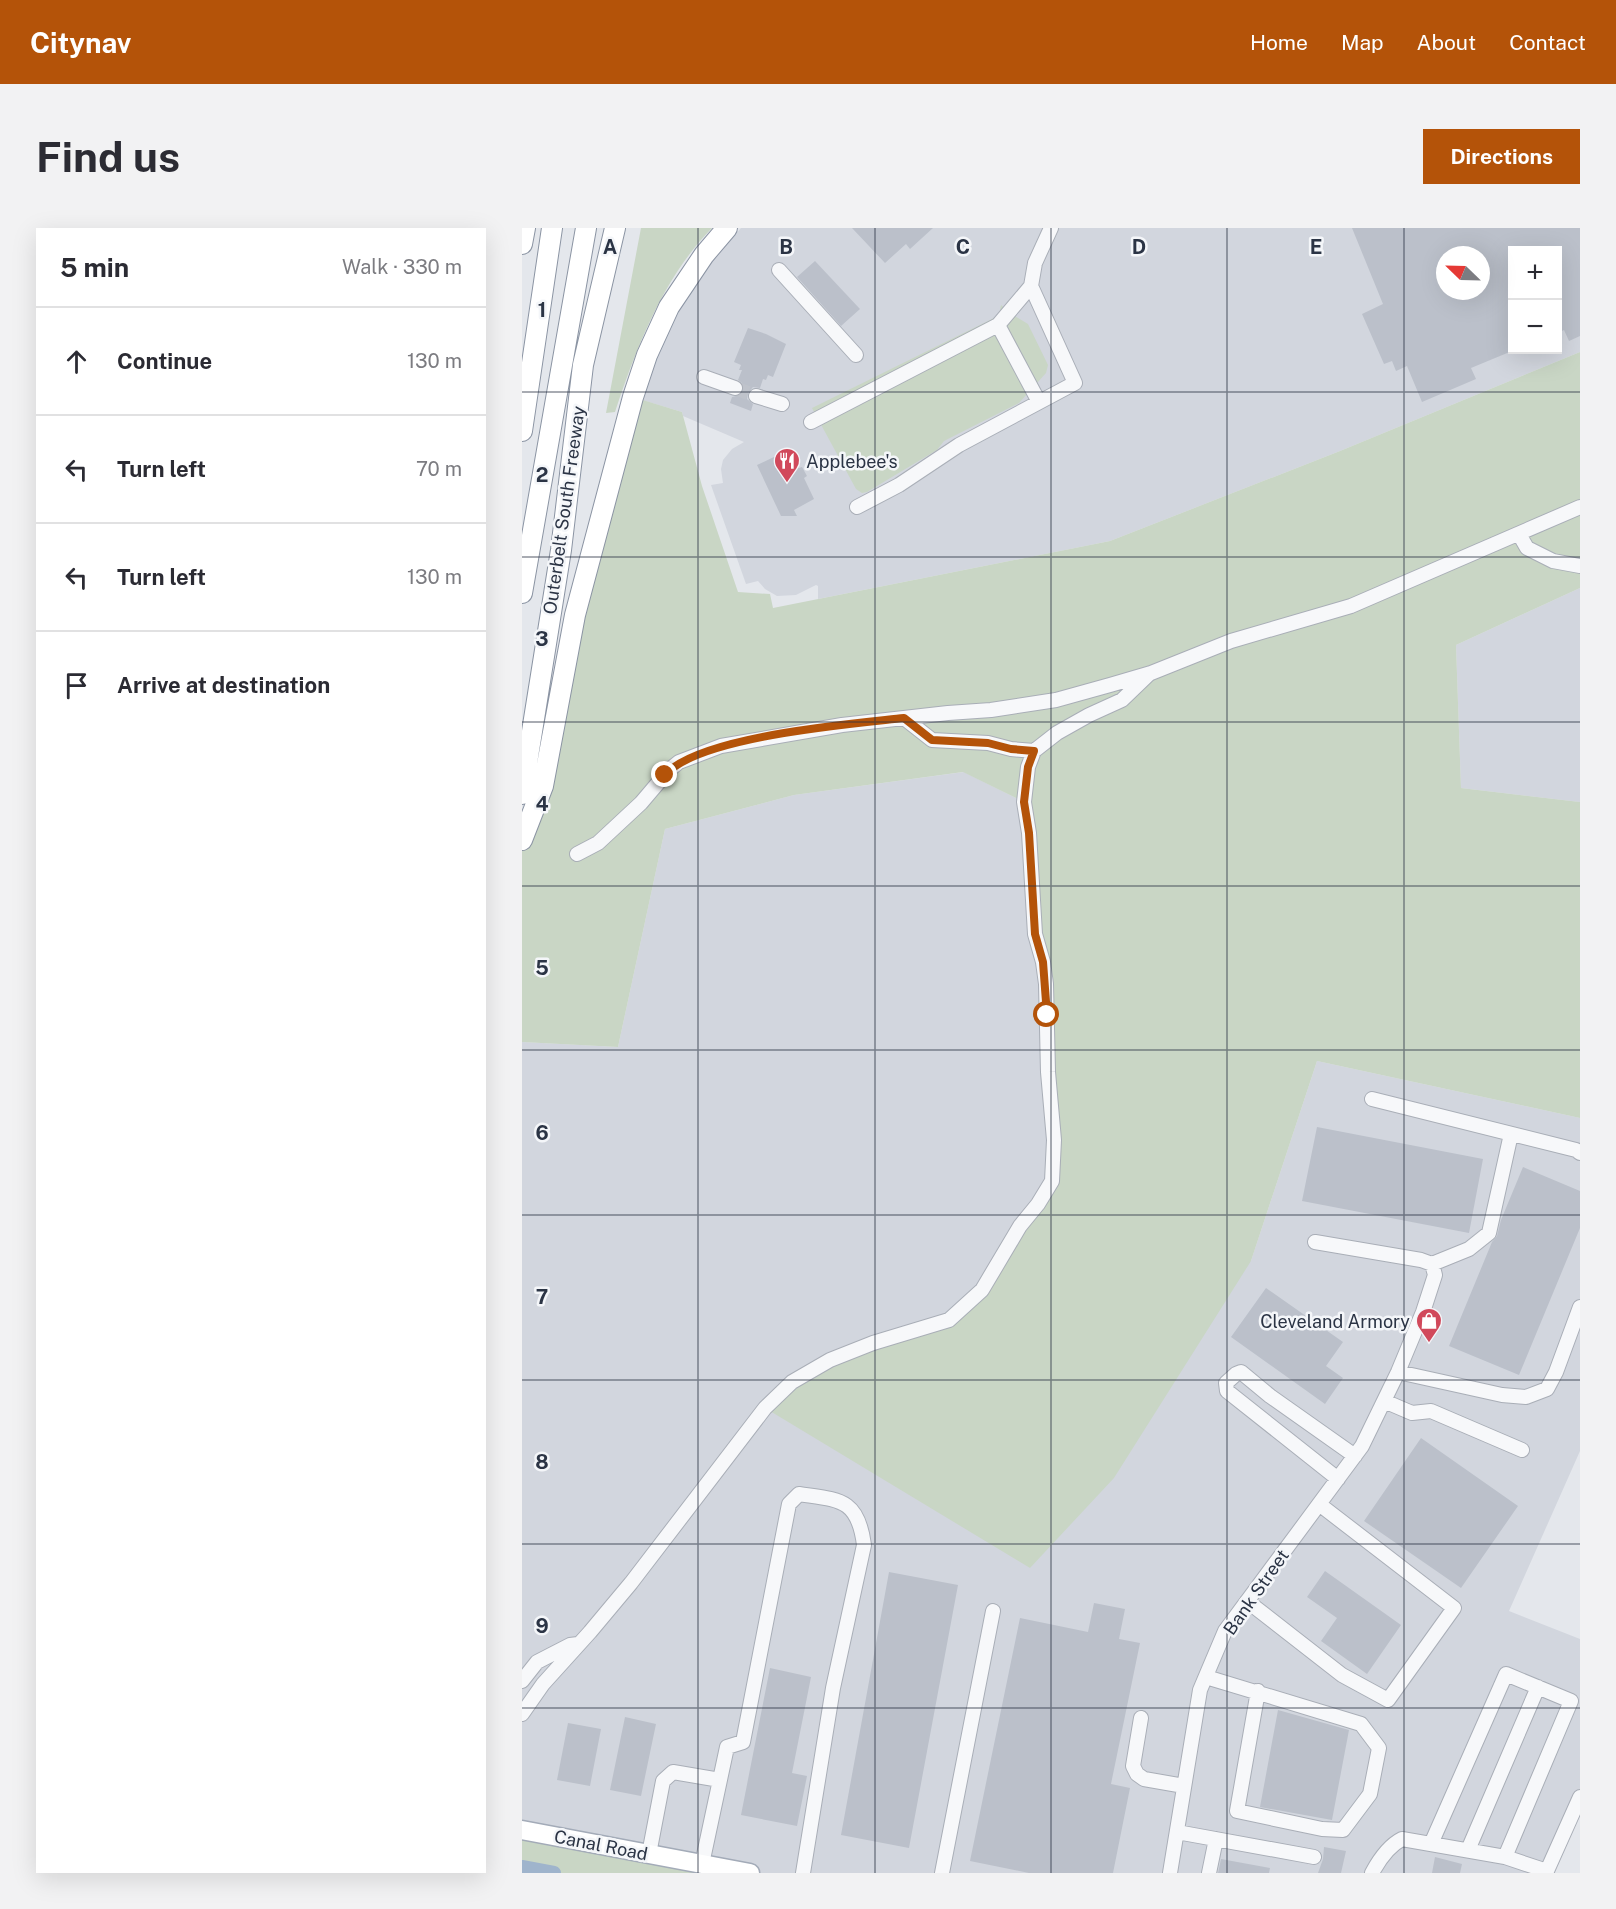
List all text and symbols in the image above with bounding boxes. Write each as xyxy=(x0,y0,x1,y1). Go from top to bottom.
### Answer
text: Citynav xyxy=(30,26,131,59)
text: Home xyxy=(1250,30,1308,55)
text: Map xyxy=(1341,30,1384,55)
text: About xyxy=(1417,30,1476,55)
text: Contact xyxy=(1509,30,1586,55)
button: Directions xyxy=(1423,129,1580,184)
text: Find us xyxy=(36,132,180,181)
text: A xyxy=(603,235,617,259)
text: B xyxy=(779,235,793,259)
text: C xyxy=(956,235,970,259)
text: D xyxy=(1132,235,1146,259)
text: E xyxy=(1310,235,1322,259)
north arrow xyxy=(1436,246,1490,300)
map controls xyxy=(1508,246,1562,354)
button: + xyxy=(1508,246,1562,300)
text: 5 min xyxy=(60,252,129,283)
text: Walk · 330 m xyxy=(342,255,462,279)
text: 1 xyxy=(538,298,546,322)
button: − xyxy=(1508,300,1562,354)
icon: ahead xyxy=(60,345,93,378)
text: Continue xyxy=(117,348,212,374)
text: 130 m xyxy=(407,349,462,373)
street label: Outerbelt South Freeway xyxy=(539,404,589,615)
restaurant icon: Applebee's xyxy=(772,446,802,484)
place label: Applebee's xyxy=(806,451,898,472)
icon: left xyxy=(60,453,93,486)
text: Turn left xyxy=(117,456,206,482)
text: 70 m xyxy=(416,457,462,481)
text: 2 xyxy=(536,463,548,487)
icon: left xyxy=(60,561,93,594)
text: Turn left xyxy=(117,564,206,590)
text: 130 m xyxy=(407,565,462,589)
text: 3 xyxy=(535,627,549,651)
icon: arrive xyxy=(60,669,93,702)
text: Arrive at destination xyxy=(117,672,330,698)
route end xyxy=(651,761,677,787)
text: 4 xyxy=(535,792,549,816)
text: 5 xyxy=(535,956,549,980)
route start xyxy=(1033,1001,1059,1027)
text: 6 xyxy=(535,1121,549,1145)
text: 7 xyxy=(536,1285,548,1309)
shop icon: Cleveland Armory xyxy=(1414,1306,1444,1344)
place label: Cleveland Armory xyxy=(1260,1311,1410,1332)
text: 8 xyxy=(535,1450,549,1474)
street label: Bank Street xyxy=(1219,1545,1293,1639)
text: 9 xyxy=(535,1614,549,1638)
street label: Canal Road xyxy=(552,1826,650,1864)

